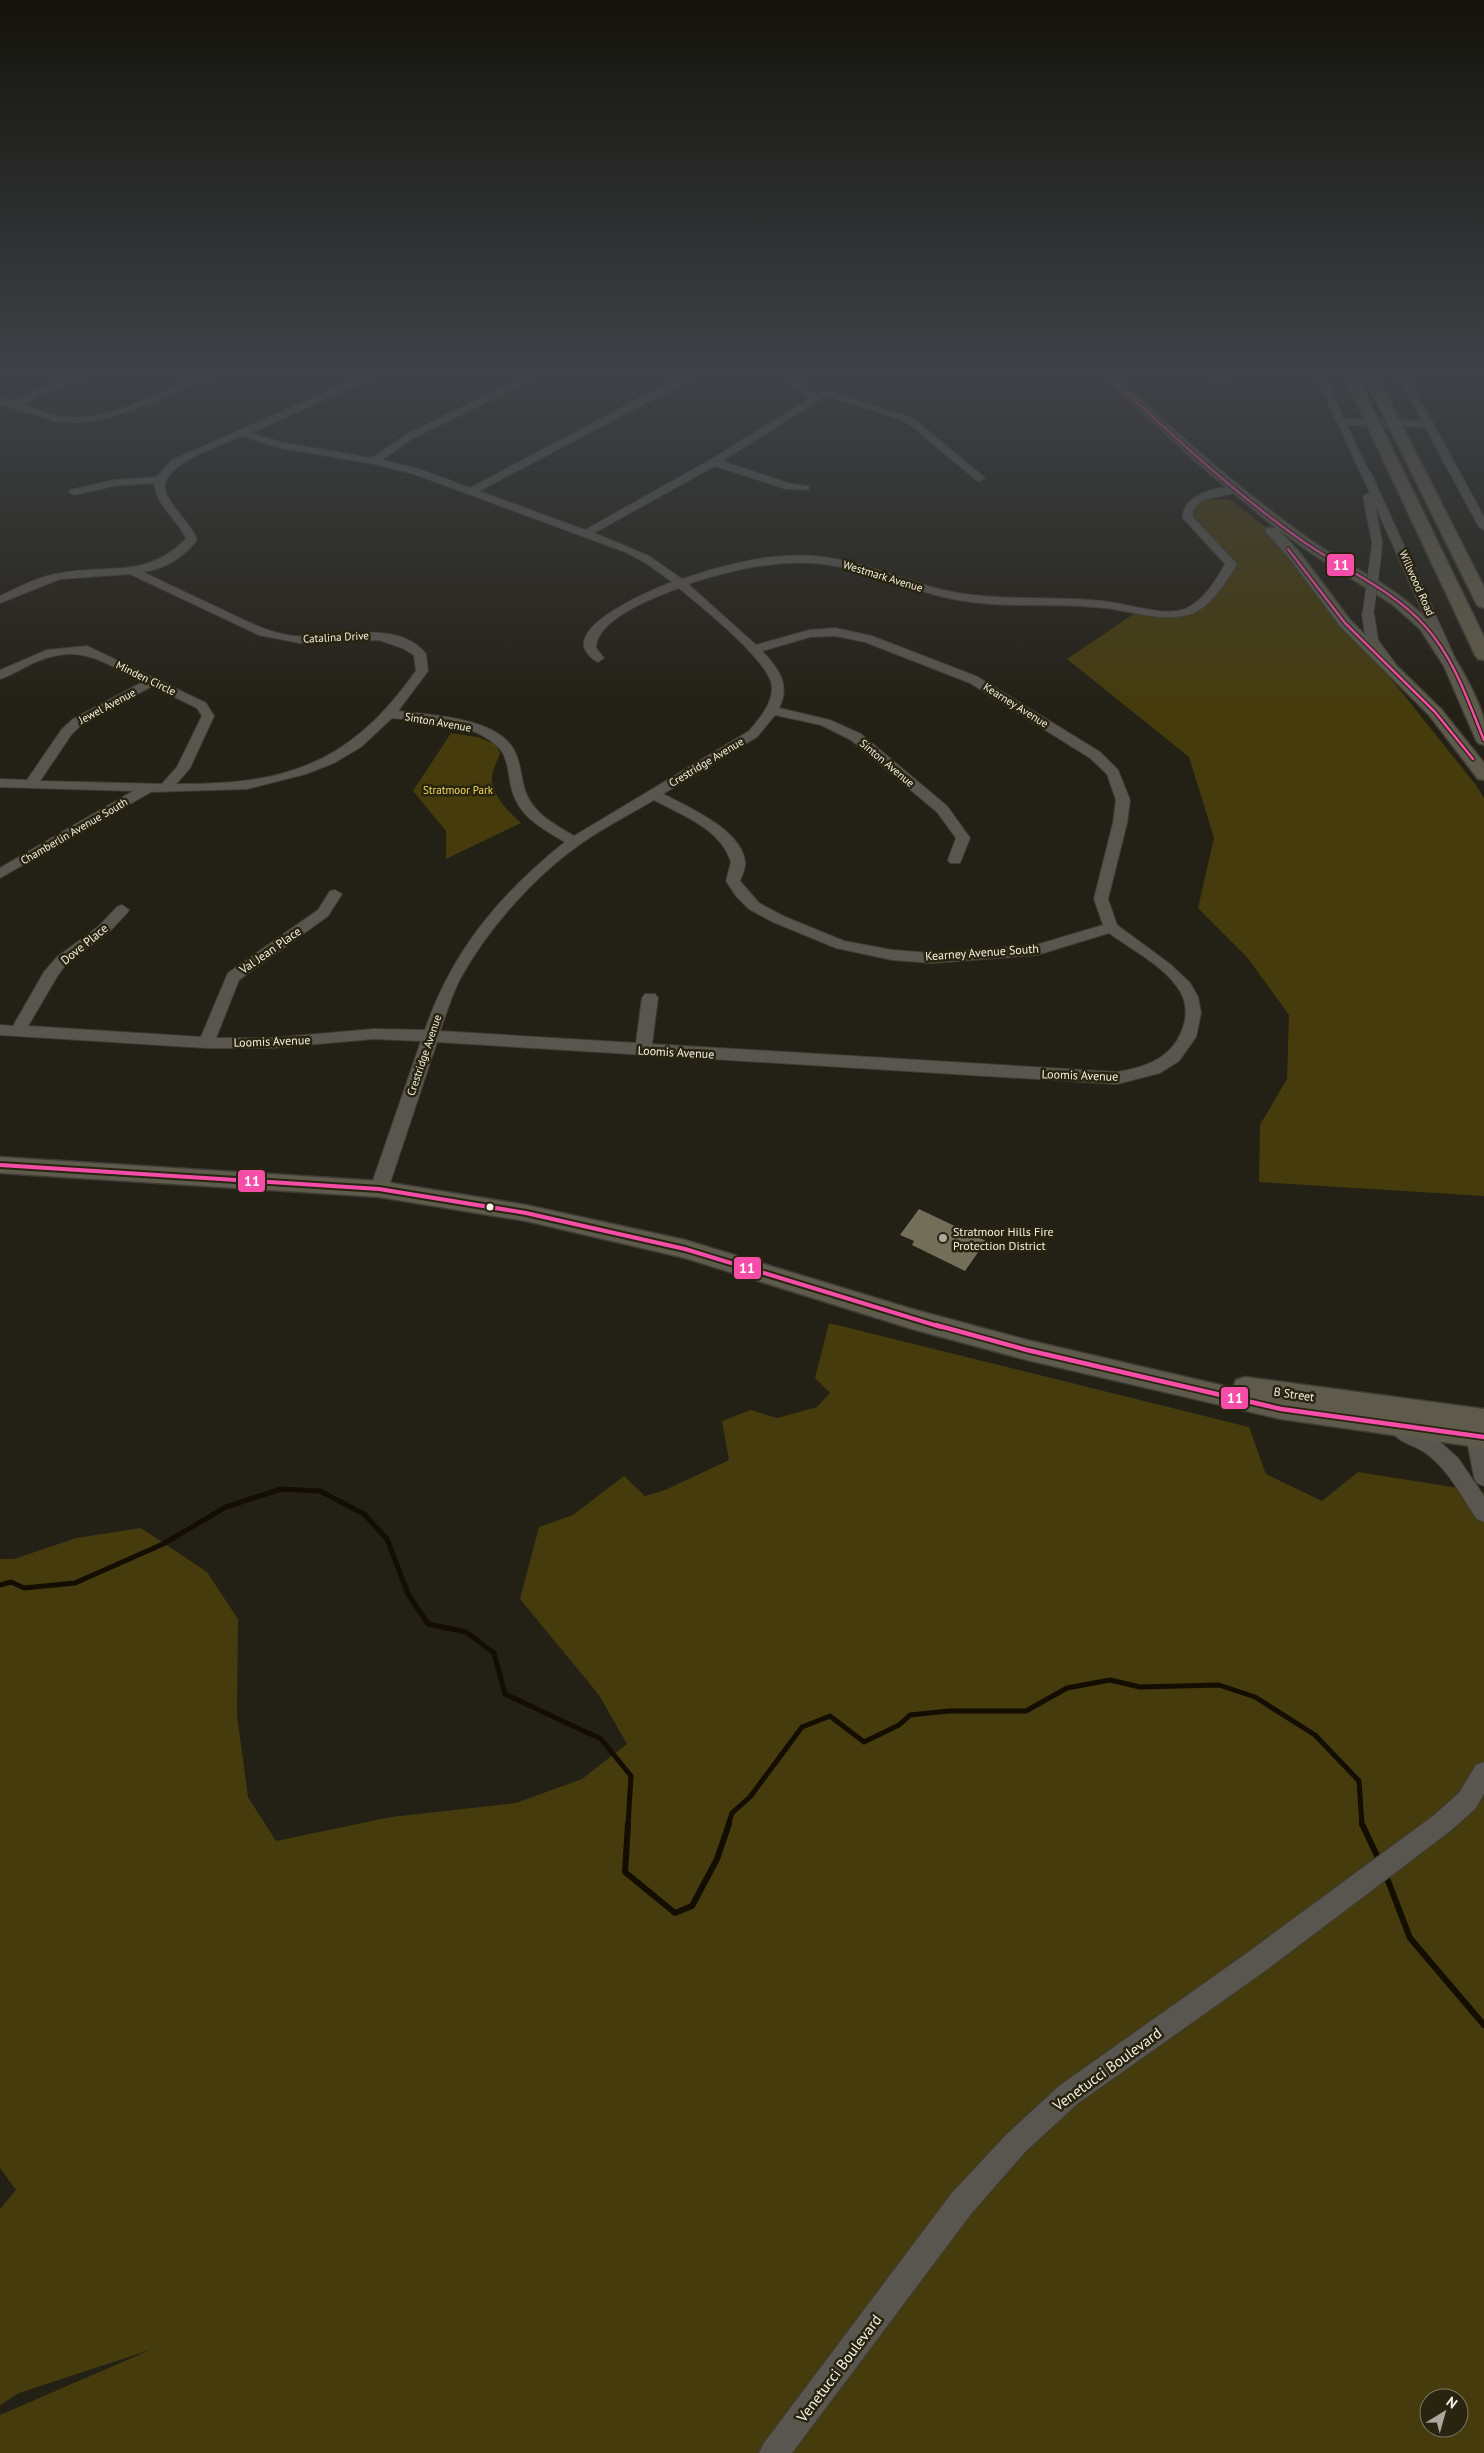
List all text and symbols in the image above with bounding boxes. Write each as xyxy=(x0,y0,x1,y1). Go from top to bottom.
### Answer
street label: Willwood Road xyxy=(1396,548,1438,618)
line badge: 11 xyxy=(1326,553,1355,577)
text: 11 xyxy=(1333,556,1349,574)
street label: Westmark Avenue xyxy=(841,557,925,595)
street label: Catalina Drive xyxy=(303,628,370,646)
street label: Minden Circle xyxy=(114,657,179,699)
street label: Kearney Avenue xyxy=(981,679,1051,731)
street label: Jewel Avenue xyxy=(75,685,138,727)
street label: Sinton Avenue xyxy=(404,709,473,735)
street label: Crestridge Avenue xyxy=(666,734,746,790)
street label: Sinton Avenue xyxy=(857,736,918,790)
park label: Stratmoor Park xyxy=(423,783,494,797)
street label: Chamberlin Avenue South xyxy=(18,795,130,867)
street label: Dove Place xyxy=(57,920,111,968)
street label: Val Jean Place xyxy=(236,923,304,977)
street label: Kearney Avenue South xyxy=(925,941,1039,963)
street label: Crestridge Avenue xyxy=(404,1012,445,1097)
street label: Loomis Avenue xyxy=(233,1032,311,1050)
street label: Loomis Avenue xyxy=(637,1043,715,1061)
street label: Loomis Avenue xyxy=(1041,1066,1119,1084)
line badge: 11 xyxy=(237,1169,266,1193)
text: 11 xyxy=(244,1172,260,1190)
unlabelled marker xyxy=(485,1202,495,1212)
place label: Stratmoor Hills Fire Protection District xyxy=(953,1224,1054,1253)
marker: Stratmoor Hills Fire Protection District xyxy=(937,1232,949,1244)
line badge: 11 xyxy=(733,1256,762,1280)
text: 11 xyxy=(739,1259,755,1277)
street label: B Street xyxy=(1273,1384,1315,1404)
line badge: 11 xyxy=(1220,1386,1249,1410)
text: 11 xyxy=(1227,1389,1243,1407)
street label: Venetucci Boulevard xyxy=(1048,2023,1165,2115)
street label: Venetucci Boulevard xyxy=(792,2310,886,2426)
north arrow xyxy=(1419,2388,1469,2438)
text: N xyxy=(1443,2393,1461,2413)

